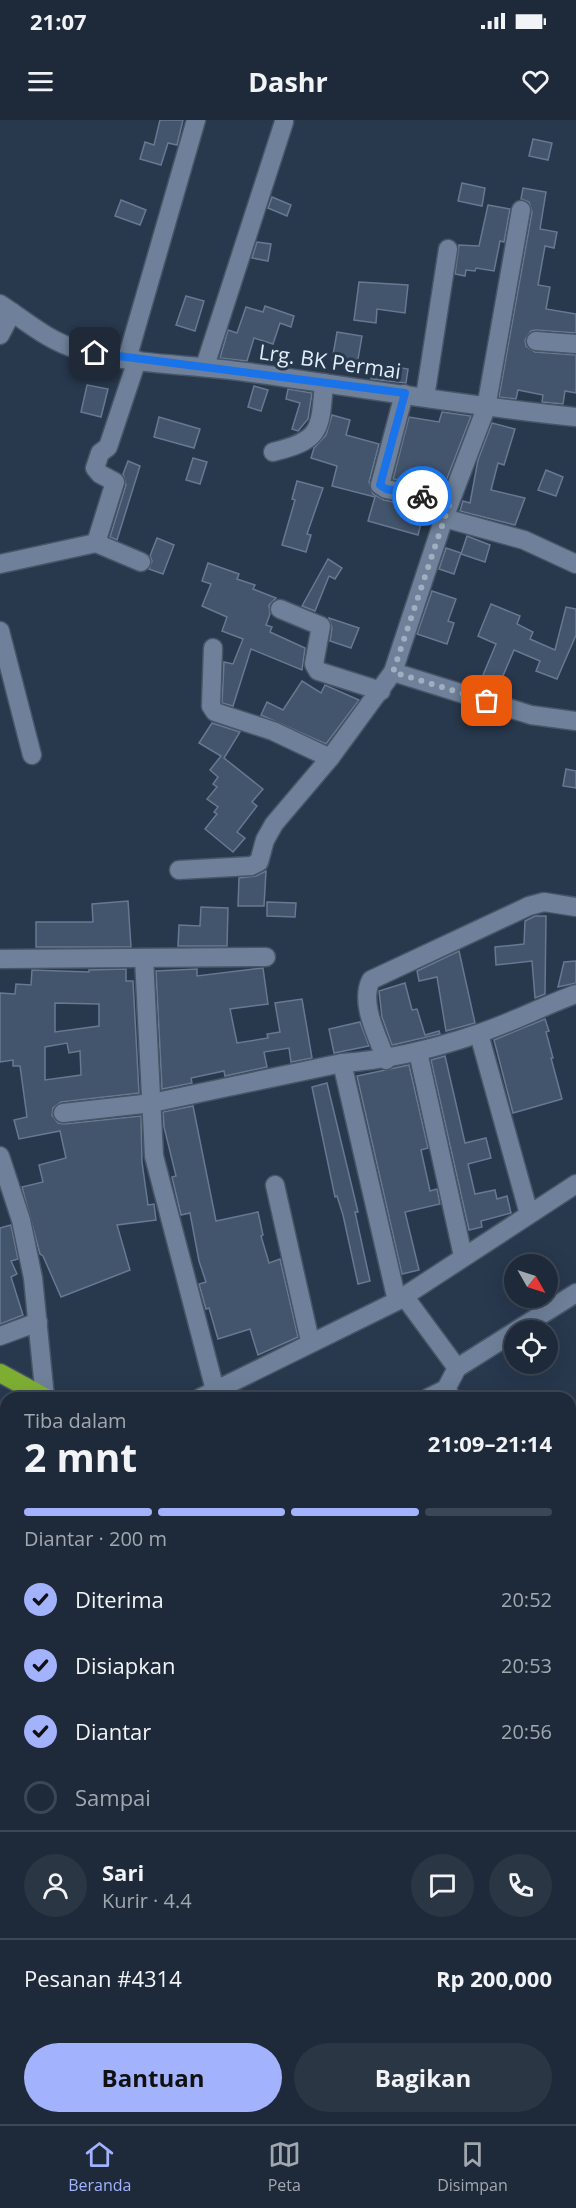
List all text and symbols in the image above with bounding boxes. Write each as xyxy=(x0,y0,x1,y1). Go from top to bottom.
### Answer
text: 21:07 xyxy=(30,6,87,36)
text: Dashr xyxy=(248,63,328,100)
icon: menu xyxy=(24,65,57,98)
icon: heart xyxy=(519,65,552,98)
pin xyxy=(69,327,120,378)
icon: home xyxy=(78,336,111,369)
street label: Lrg. BK Permai xyxy=(257,337,403,385)
courier xyxy=(392,466,452,526)
icon: bike xyxy=(406,480,439,513)
pin xyxy=(461,675,512,726)
icon: bag xyxy=(470,684,503,717)
north arrow xyxy=(504,1254,558,1308)
map controls xyxy=(504,1254,558,1374)
button: locate xyxy=(504,1320,558,1374)
text: Tiba dalam xyxy=(24,1407,127,1434)
text: 21:09–21:14 xyxy=(428,1428,552,1458)
text: 2 mnt xyxy=(24,1430,137,1483)
text: Diantar · 200 m xyxy=(24,1525,167,1552)
icon: check xyxy=(24,1583,57,1616)
text: Diterima xyxy=(75,1584,164,1614)
text: 20:52 xyxy=(501,1586,552,1613)
icon: check xyxy=(24,1649,57,1682)
text: Disiapkan xyxy=(75,1650,176,1680)
text: 20:53 xyxy=(501,1652,552,1679)
icon: check xyxy=(24,1715,57,1748)
text: Diantar xyxy=(75,1716,151,1746)
text: 20:56 xyxy=(501,1718,552,1745)
text: Sampai xyxy=(75,1782,151,1812)
button: person xyxy=(24,1854,87,1917)
button: chat xyxy=(411,1854,474,1917)
button: phone xyxy=(489,1854,552,1917)
text: Sari xyxy=(102,1857,144,1887)
text: Kurir · 4.4 xyxy=(102,1887,192,1914)
text: Pesanan #4314 xyxy=(24,1963,182,1993)
text: Rp 200,000 xyxy=(436,1963,552,1993)
button: Bantuan xyxy=(24,2043,282,2112)
button: Bagikan xyxy=(294,2043,552,2112)
tab: Beranda xyxy=(68,2138,131,2196)
tab: Peta xyxy=(268,2138,301,2196)
tab: Disimpan xyxy=(437,2138,508,2196)

